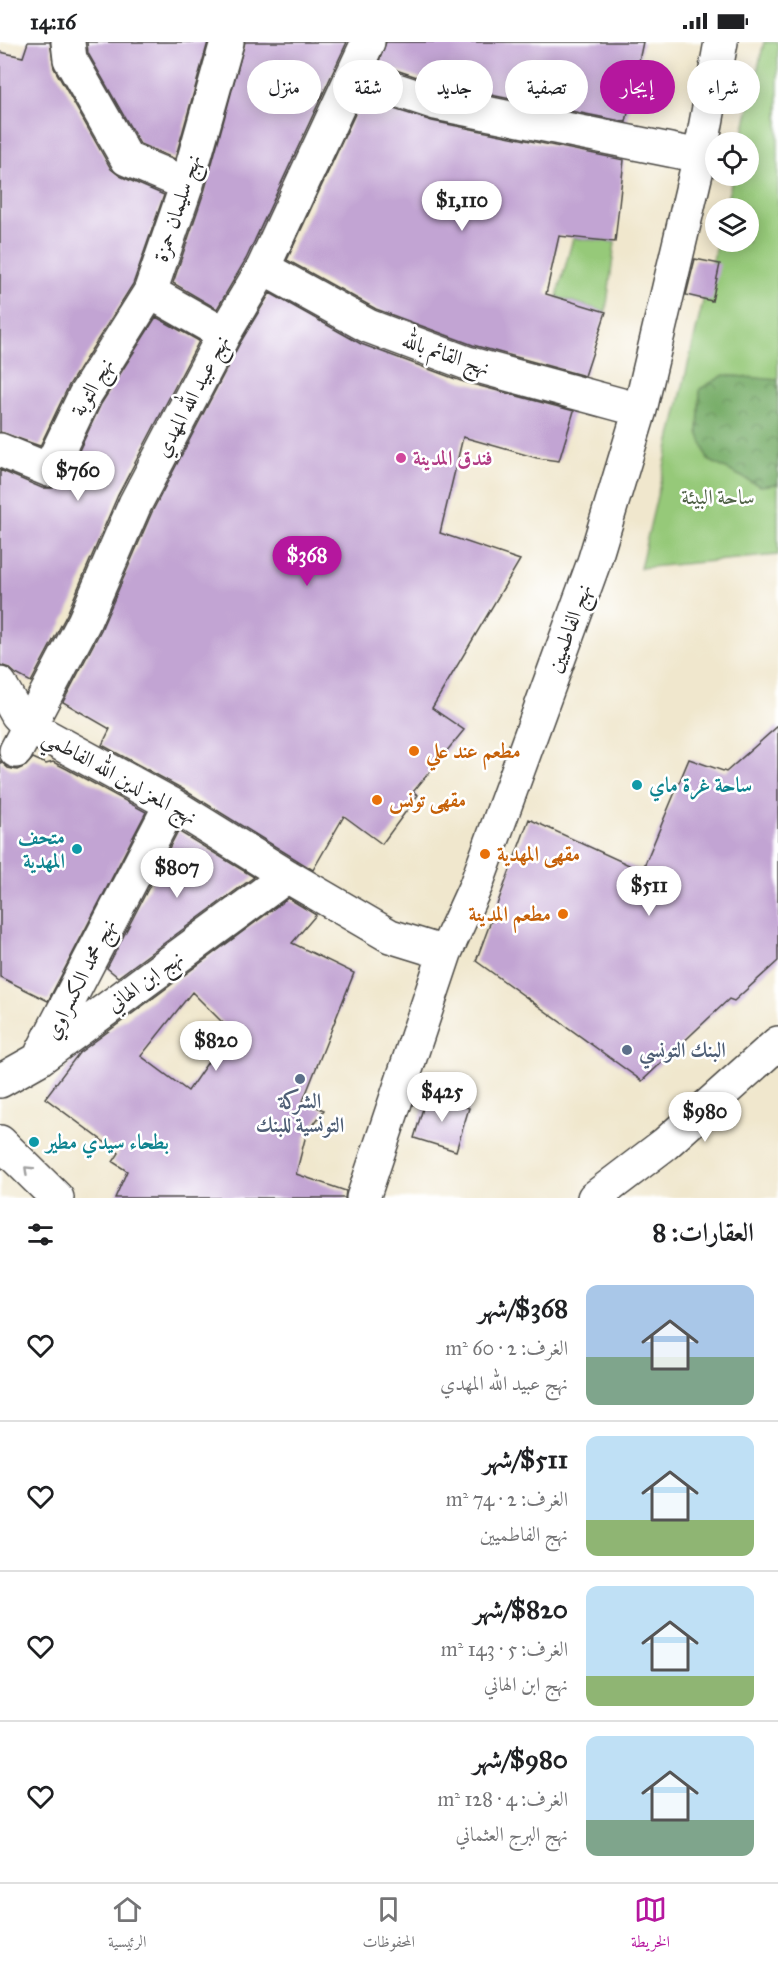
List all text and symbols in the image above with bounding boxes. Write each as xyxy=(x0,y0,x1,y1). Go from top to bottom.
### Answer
text: 14:16 xyxy=(30,8,76,35)
chip: منزل xyxy=(247,60,321,114)
chip: شقة xyxy=(333,60,403,114)
chip: جديد xyxy=(415,60,493,114)
chip: تصفية xyxy=(505,60,588,114)
chip: إيجار xyxy=(600,60,675,114)
chip: شراء xyxy=(687,60,760,114)
map controls xyxy=(705,132,759,252)
button: locate xyxy=(705,132,759,186)
street label: نهج سليمان حمزة xyxy=(147,151,212,267)
pin: $1,110 xyxy=(413,181,511,232)
text: $1,110 xyxy=(436,188,488,212)
button: layers xyxy=(705,198,759,252)
street label: نهج القائم بالله xyxy=(397,323,495,387)
street label: نهج عبيد الله المهدي xyxy=(145,329,240,464)
street label: نهج التوبة xyxy=(65,353,124,424)
place label: فندق المدينة xyxy=(413,445,493,471)
pin: $760 xyxy=(42,451,114,502)
marker: فندق المدينة xyxy=(394,451,408,465)
text: $760 xyxy=(56,458,100,482)
park label: ساحة البيئة xyxy=(681,484,755,510)
pin: $368 xyxy=(271,536,343,587)
text: $368 xyxy=(287,543,327,567)
street label: نهج الفاطميين xyxy=(541,580,603,678)
street label: نهج المعز لدين الله الفاطمي xyxy=(35,720,204,836)
place label: مطعم عند علي xyxy=(425,738,521,771)
marker: مطعم عند علي xyxy=(407,744,421,758)
place label: ساحة غرة ماي xyxy=(649,772,752,802)
marker: ساحة غرة ماي xyxy=(630,778,644,792)
place label: مقهى تونس xyxy=(389,787,466,814)
marker: مقهى تونس xyxy=(370,793,384,807)
place label: متحف المهدية xyxy=(18,824,65,874)
place label: مقهى المهدية xyxy=(497,841,580,868)
marker: متحف المهدية xyxy=(70,842,84,856)
marker: مقهى المهدية xyxy=(478,847,492,861)
pin: $807 xyxy=(141,848,213,899)
text: $807 xyxy=(155,855,199,879)
pin: $511 xyxy=(613,866,685,917)
text: $511 xyxy=(630,873,668,897)
place label: مطعم المدينة xyxy=(469,901,551,933)
marker: مطعم المدينة xyxy=(556,907,570,921)
street label: نهج محمد الكسراوي xyxy=(38,914,127,1046)
street label: نهج ابن الهاني xyxy=(102,945,192,1022)
pin: $820 xyxy=(180,1021,252,1072)
text: $820 xyxy=(194,1028,238,1052)
place label: البنك التونسي xyxy=(639,1037,726,1070)
marker: البنك التونسي xyxy=(620,1043,634,1057)
marker: الشركة التونسية للبنك xyxy=(293,1072,307,1086)
pin: $425 xyxy=(406,1072,478,1123)
text: $425 xyxy=(421,1079,463,1103)
place label: الشركة التونسية للبنك xyxy=(256,1088,344,1138)
pin: $980 xyxy=(669,1092,741,1143)
text: $980 xyxy=(682,1099,728,1123)
place label: بطحاء سيدي مطير xyxy=(44,1129,169,1159)
marker: بطحاء سيدي مطير xyxy=(27,1135,41,1149)
one-way arrow xyxy=(24,1167,35,1178)
text: العقارات: 8 xyxy=(652,1216,754,1248)
icon: filters xyxy=(24,1218,57,1251)
text: $368/شهر xyxy=(478,1292,568,1324)
icon: home xyxy=(634,1309,706,1381)
icon: heart xyxy=(24,1329,57,1362)
text: الغرف: 2 · 60 m² xyxy=(445,1336,568,1360)
text: نهج عبيد الله المهدي xyxy=(440,1371,568,1395)
text: $511/شهر xyxy=(483,1443,568,1475)
icon: home xyxy=(634,1460,706,1532)
icon: heart xyxy=(24,1480,57,1513)
text: الغرف: 2 · 74 m² xyxy=(446,1487,568,1511)
text: نهج الفاطميين xyxy=(480,1522,568,1546)
text: $820/شهر xyxy=(474,1593,568,1625)
icon: home xyxy=(634,1610,706,1682)
icon: heart xyxy=(24,1630,57,1663)
text: الغرف: 5 · 143 m² xyxy=(441,1637,568,1661)
text: نهج ابن الهاني xyxy=(484,1672,568,1696)
text: $980/شهر xyxy=(473,1743,568,1775)
icon: home xyxy=(634,1760,706,1832)
icon: heart xyxy=(24,1780,57,1813)
text: الغرف: 4 · 128 m² xyxy=(437,1787,568,1811)
text: نهج البرج العثماني xyxy=(455,1822,568,1846)
tab: الرئيسية xyxy=(108,1893,146,1957)
tab: المحفوظات xyxy=(362,1893,415,1957)
tab: الخريطة xyxy=(631,1893,670,1957)

